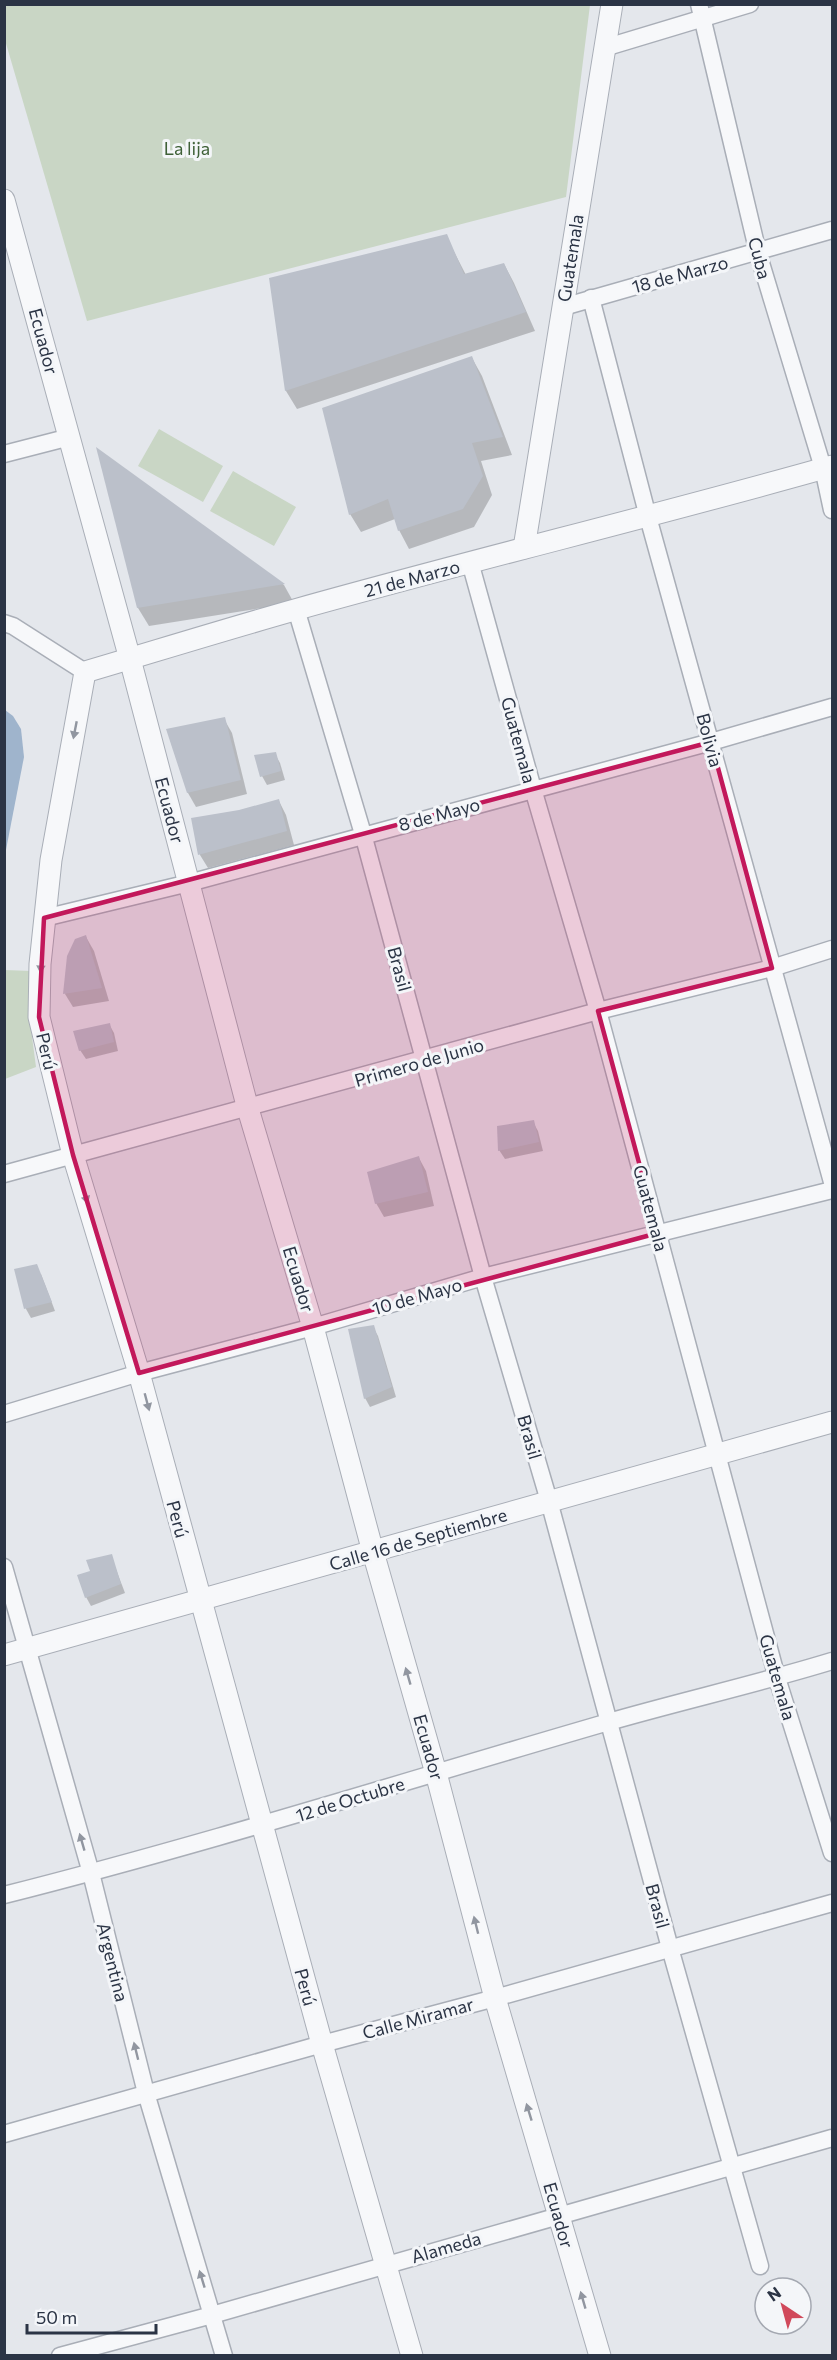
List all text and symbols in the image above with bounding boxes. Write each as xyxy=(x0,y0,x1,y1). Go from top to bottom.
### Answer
park label: La lija xyxy=(164,137,210,159)
street label: Guatemala xyxy=(552,213,588,303)
street label: Cuba xyxy=(744,235,776,281)
street label: 18 de Marzo xyxy=(629,251,731,297)
street label: Ecuador xyxy=(25,306,63,376)
street label: 21 de Marzo xyxy=(362,555,462,601)
street label: Guatemala xyxy=(497,694,541,786)
street label: Bolivia xyxy=(692,711,728,769)
one-way arrow xyxy=(70,721,79,740)
street label: Ecuador xyxy=(151,775,189,845)
street label: 8 de Mayo xyxy=(396,793,482,835)
street label: Brasil xyxy=(383,944,417,994)
one-way arrow xyxy=(36,955,45,974)
street label: Perú xyxy=(32,1030,62,1072)
street label: Primero de Junio xyxy=(352,1033,486,1091)
street label: Guatemala xyxy=(629,1162,673,1254)
one-way arrow xyxy=(81,1186,90,1204)
street label: Ecuador xyxy=(279,1244,319,1314)
street label: 10 de Mayo xyxy=(370,1273,464,1319)
one-way arrow xyxy=(142,1393,152,1411)
street label: Brasil xyxy=(513,1412,547,1462)
street label: Perú xyxy=(162,1498,194,1540)
street label: Calle 16 de Septiembre xyxy=(327,1503,509,1575)
street label: Guatemala xyxy=(755,1631,801,1723)
one-way arrow xyxy=(403,1667,413,1685)
street label: Ecuador xyxy=(409,1712,449,1782)
street label: 12 de Octubre xyxy=(293,1772,407,1826)
one-way arrow xyxy=(77,1833,86,1851)
street label: Brasil xyxy=(641,1881,675,1931)
one-way arrow xyxy=(470,1916,480,1934)
street label: Argentina xyxy=(93,1920,133,2004)
street label: Perú xyxy=(290,1966,322,2008)
street label: Calle Miramar xyxy=(360,1993,476,2043)
one-way arrow xyxy=(131,2042,140,2060)
one-way arrow xyxy=(524,2103,533,2121)
street label: Ecuador xyxy=(539,2180,579,2250)
street label: Alameda xyxy=(409,2227,483,2267)
one-way arrow xyxy=(197,2270,206,2288)
north arrow xyxy=(753,2276,813,2336)
text: N xyxy=(763,2282,784,2305)
one-way arrow xyxy=(578,2290,588,2309)
scale bar xyxy=(27,2297,156,2335)
text: 50 m xyxy=(36,2306,77,2328)

